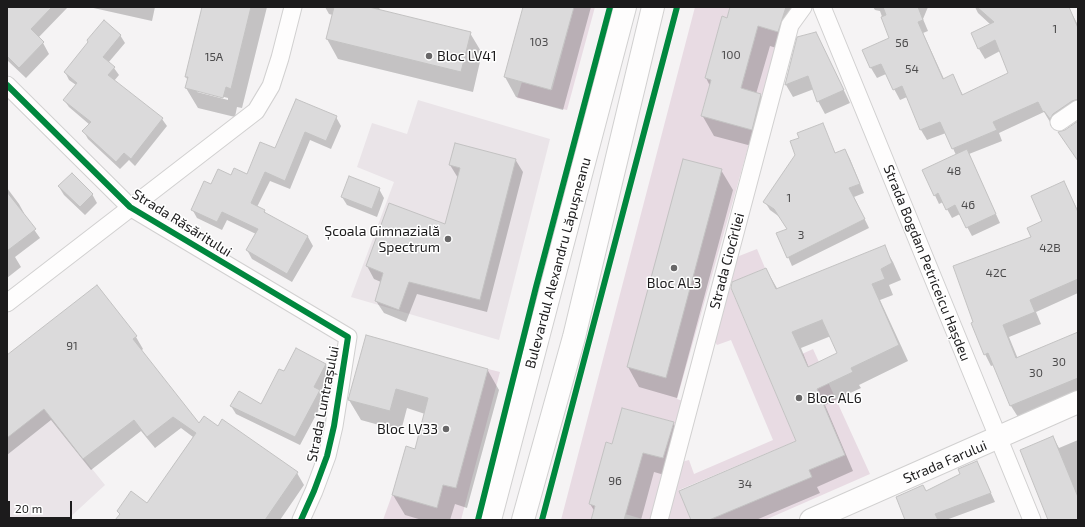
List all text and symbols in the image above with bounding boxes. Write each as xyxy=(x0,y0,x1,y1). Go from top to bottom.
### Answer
house number: 1 xyxy=(1053,22,1057,36)
house number: 103 xyxy=(530,35,548,49)
house number: 56 xyxy=(895,36,909,50)
place label: Bloc LV41 xyxy=(437,48,497,64)
house number: 100 xyxy=(721,48,741,62)
house number: 15A xyxy=(205,50,223,64)
marker: Bloc LV41 xyxy=(424,51,434,61)
house number: 54 xyxy=(905,62,919,76)
street label: Bulevardul Alexandru Lăpușneanu xyxy=(522,156,594,370)
street label: Strada Bogdan Petriceicu Hașdeu xyxy=(880,162,974,364)
house number: 48 xyxy=(947,164,961,178)
street label: Strada Răsăritului xyxy=(129,186,235,260)
house number: 1 xyxy=(787,191,791,205)
house number: 46 xyxy=(961,198,975,212)
street label: Strada Ciocîrliei xyxy=(706,211,748,311)
place label: Școala Gimnazială Spectrum xyxy=(324,223,440,256)
house number: 3 xyxy=(798,228,804,242)
marker: Școala Gimnazială Spectrum xyxy=(443,234,453,244)
house number: 42B xyxy=(1039,241,1061,255)
marker: Bloc AL3 xyxy=(669,263,679,273)
house number: 42C xyxy=(986,266,1006,280)
place label: Bloc AL3 xyxy=(647,275,701,291)
house number: 91 xyxy=(66,339,78,353)
street label: Strada Luntrașului xyxy=(304,345,342,463)
house number: 30 xyxy=(1052,355,1066,369)
house number: 30 xyxy=(1029,366,1043,380)
place label: Bloc AL6 xyxy=(807,390,862,406)
marker: Bloc AL6 xyxy=(794,393,804,403)
place label: Bloc LV33 xyxy=(377,421,438,437)
marker: Bloc LV33 xyxy=(441,424,451,434)
street label: Strada Farului xyxy=(901,437,989,487)
house number: 96 xyxy=(608,474,622,488)
house number: 34 xyxy=(738,477,752,491)
scale bar xyxy=(10,493,74,519)
text: 20 m xyxy=(15,501,42,515)

